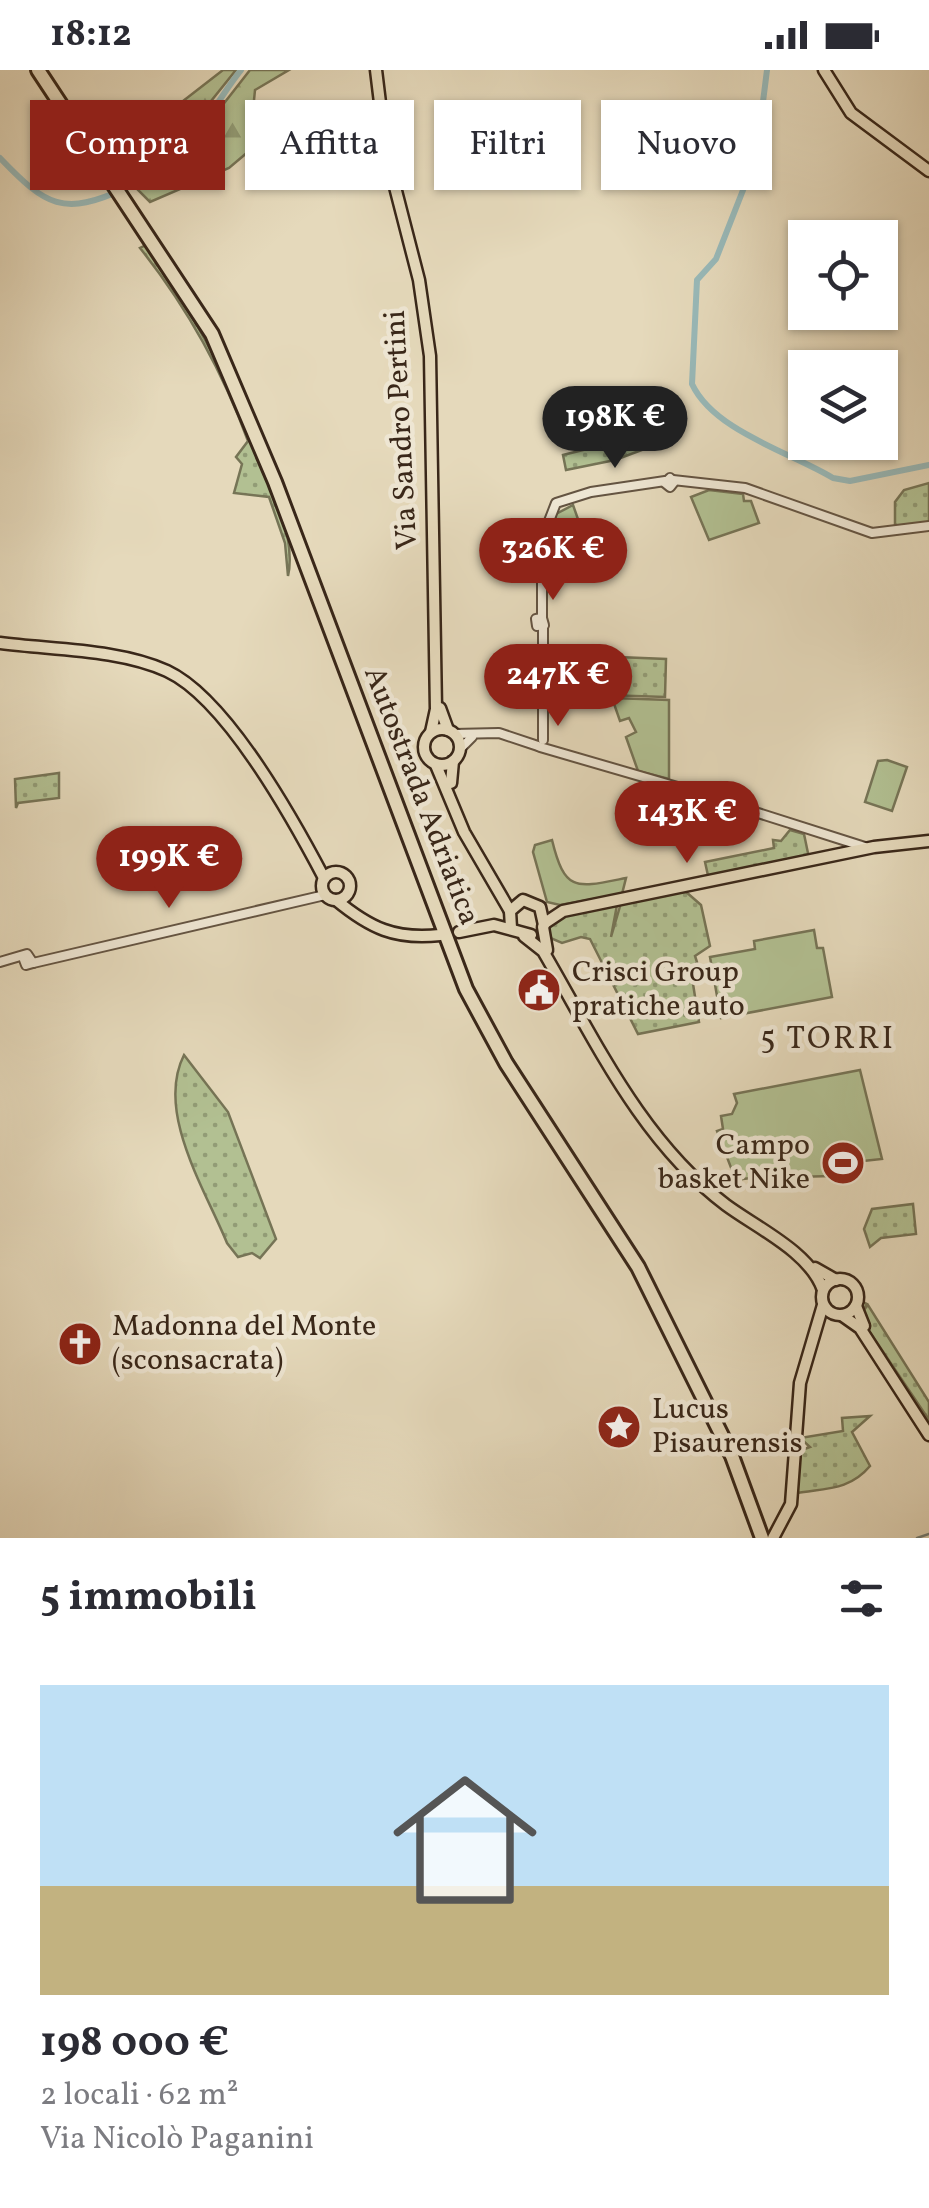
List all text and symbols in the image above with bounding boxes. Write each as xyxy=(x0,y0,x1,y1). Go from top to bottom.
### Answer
text: 18:12 xyxy=(50,9,132,62)
chip: Compra xyxy=(30,100,225,190)
chip: Affitta xyxy=(245,100,414,190)
chip: Filtri xyxy=(434,100,581,190)
chip: Nuovo xyxy=(601,100,772,190)
map controls xyxy=(788,220,898,460)
button: locate xyxy=(788,220,898,330)
street label: Via Sandro Pertini xyxy=(375,309,429,551)
button: layers xyxy=(788,350,898,460)
pin: 198K € xyxy=(534,386,696,471)
text: 198K € xyxy=(564,396,666,440)
pin: 326K € xyxy=(472,518,634,603)
text: 326K € xyxy=(501,528,605,572)
pin: 247K € xyxy=(477,644,639,729)
text: 247K € xyxy=(506,654,610,698)
street label: Autostrada Adriatica xyxy=(352,661,490,931)
pin: 143K € xyxy=(606,781,768,866)
text: 143K € xyxy=(637,791,737,835)
pin: 199K € xyxy=(88,826,250,911)
text: 199K € xyxy=(118,836,220,880)
place label: Crisci Group pratiche auto xyxy=(572,952,745,1028)
public building icon: Crisci Group pratiche auto xyxy=(516,967,562,1013)
district label: 5 TORRI xyxy=(760,1018,896,1062)
place label: Campo basket Nike xyxy=(658,1125,810,1201)
sports icon: Campo basket Nike xyxy=(820,1140,866,1186)
place label: Madonna del Monte (sconsacrata) xyxy=(112,1306,376,1382)
church icon: Madonna del Monte (sconsacrata) xyxy=(57,1321,103,1367)
place label: Lucus Pisaurensis xyxy=(652,1389,803,1465)
place icon: Lucus Pisaurensis xyxy=(596,1404,642,1450)
text: 5 immobili xyxy=(40,1569,257,1628)
icon: filters xyxy=(834,1571,889,1626)
icon: home xyxy=(375,1750,555,1930)
text: 198 000 € xyxy=(40,2015,229,2074)
text: 2 locali · 62 m² xyxy=(40,2074,239,2118)
text: Via Nicolò Paganini xyxy=(40,2118,314,2162)

